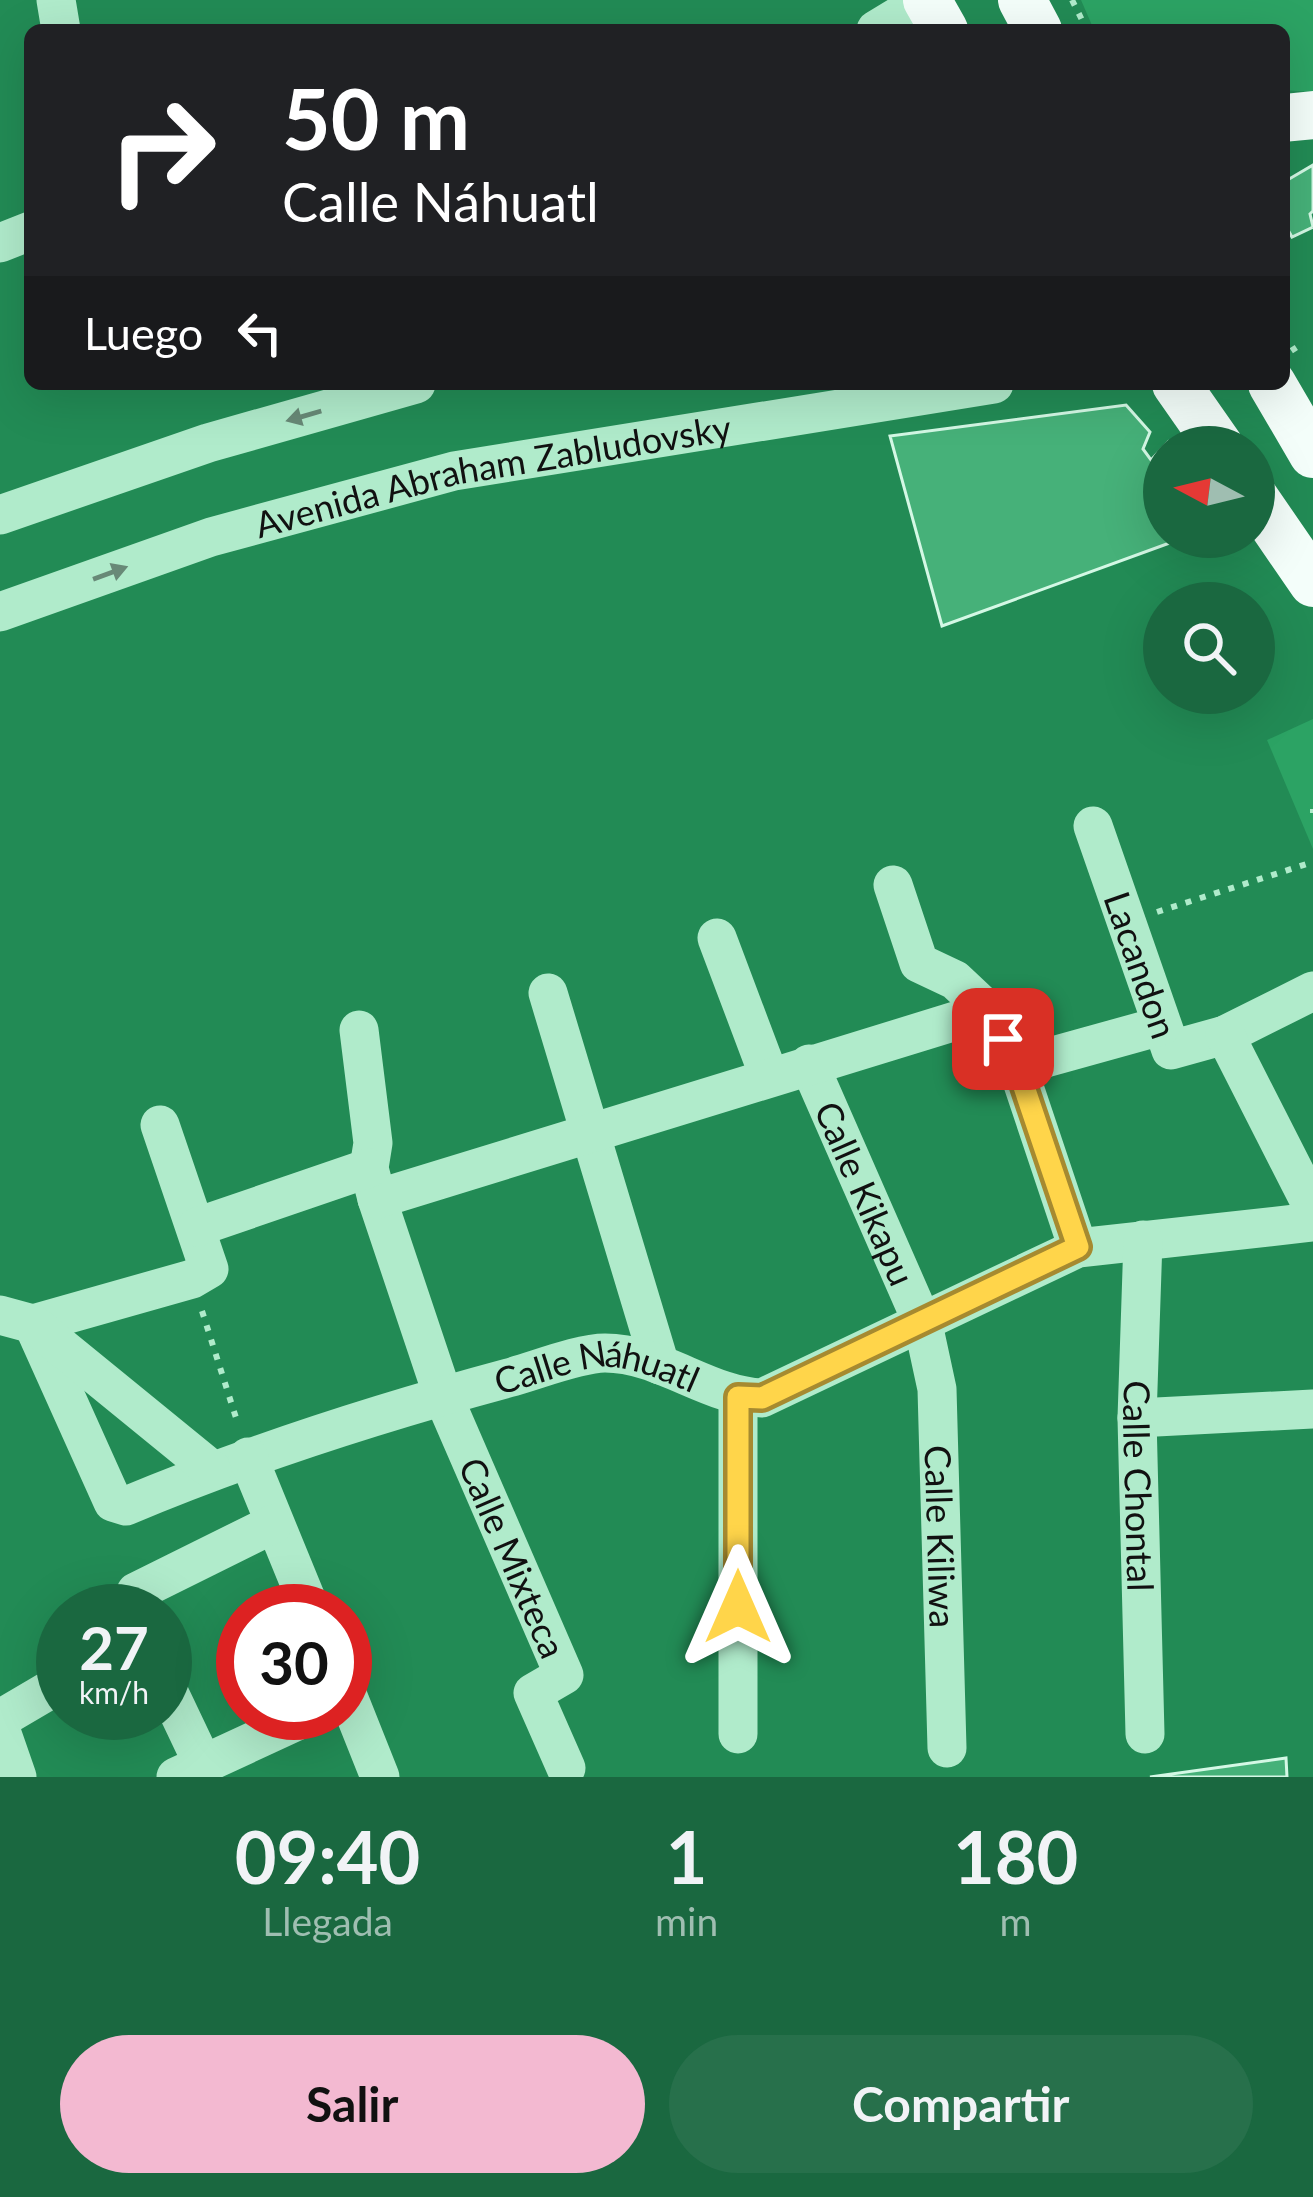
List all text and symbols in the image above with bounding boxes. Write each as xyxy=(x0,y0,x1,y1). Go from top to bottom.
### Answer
text: 50 m xyxy=(282,67,470,168)
icon: right xyxy=(84,72,240,228)
text: Calle Náhuatl xyxy=(282,169,599,234)
icon: left xyxy=(227,300,293,366)
text: Luego xyxy=(84,306,203,360)
street label: Avenida Abraham Zabludovsky xyxy=(250,405,735,546)
one-way arrow xyxy=(285,407,322,426)
north arrow xyxy=(1143,426,1275,558)
map controls xyxy=(1143,426,1275,714)
one-way arrow xyxy=(92,563,128,581)
button: search xyxy=(1143,582,1275,714)
street label: Lacandon xyxy=(1096,886,1187,1044)
pin xyxy=(952,988,1054,1090)
icon: arrive xyxy=(970,1006,1036,1072)
street label: Calle Kikapu xyxy=(806,1094,925,1292)
street label: Calle Náhuatl xyxy=(489,1330,706,1403)
street label: Calle Chontal xyxy=(1115,1380,1163,1592)
street label: Calle Kiliwa xyxy=(917,1445,966,1629)
street label: Calle Mixteca xyxy=(450,1451,576,1664)
position arrow xyxy=(675,1544,801,1670)
speed limit sign: 30 xyxy=(216,1584,372,1740)
text: 27 xyxy=(79,1611,149,1683)
text: km/h xyxy=(79,1674,149,1710)
text: 09:40 xyxy=(235,1813,420,1899)
text: 1 xyxy=(666,1813,708,1899)
text: 180 xyxy=(953,1813,1078,1899)
text: Llegada xyxy=(262,1898,393,1944)
text: min xyxy=(655,1898,718,1944)
text: m xyxy=(1000,1898,1032,1944)
button: Salir xyxy=(60,2035,645,2173)
button: Compartir xyxy=(669,2035,1253,2173)

